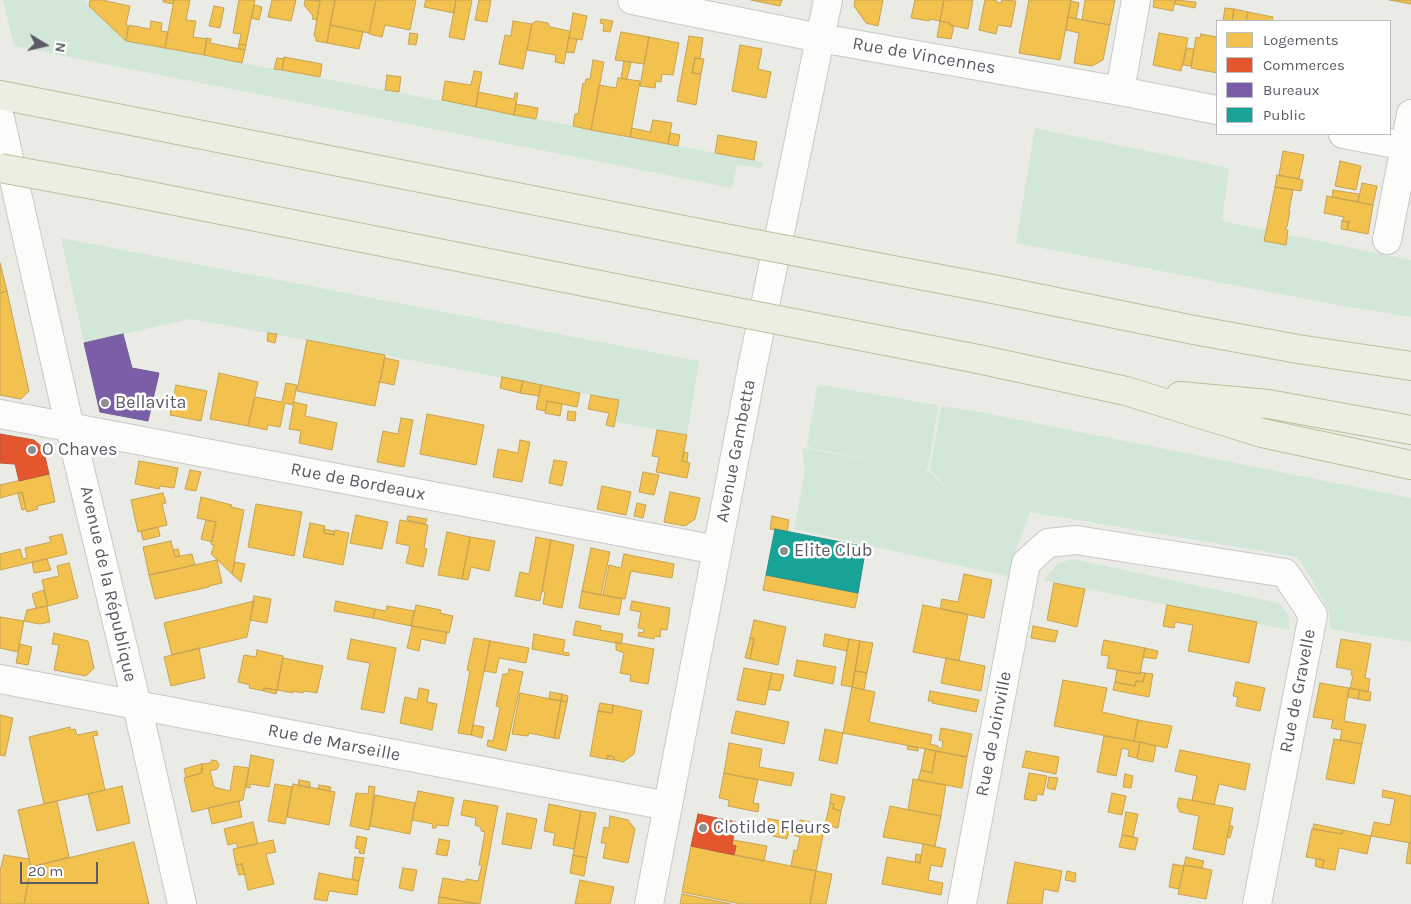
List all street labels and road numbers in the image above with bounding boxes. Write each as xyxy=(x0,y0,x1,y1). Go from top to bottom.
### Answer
street label: Rue de Vincennes xyxy=(851,33,997,79)
street label: Avenue Gambetta xyxy=(712,378,760,524)
street label: Rue de Bordeaux xyxy=(289,458,427,506)
street label: Avenue de la République xyxy=(75,484,141,684)
street label: Rue de Gravelle xyxy=(1275,627,1321,755)
street label: Rue de Joinville xyxy=(971,670,1017,798)
street label: Rue de Marseille xyxy=(266,720,402,766)

